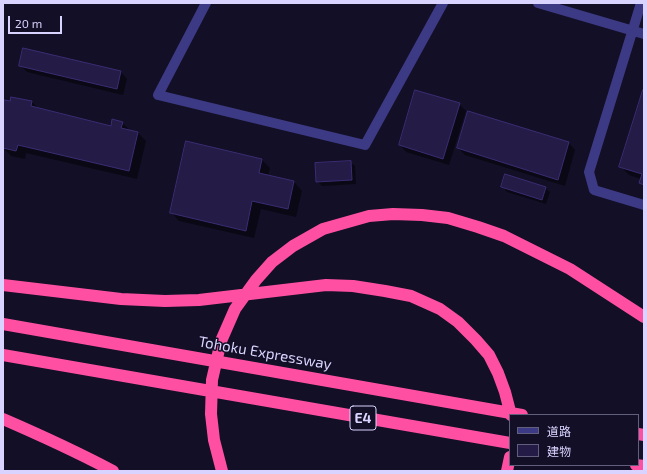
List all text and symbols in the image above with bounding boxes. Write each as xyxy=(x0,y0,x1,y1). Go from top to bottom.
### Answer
scale bar xyxy=(10,8,64,34)
text: 20 m xyxy=(15,16,42,30)
street label: Tohoku Expressway xyxy=(197,332,333,374)
road number: E4 xyxy=(350,406,376,430)
legend xyxy=(509,414,639,466)
text: 道路 xyxy=(547,424,571,438)
text: 建物 xyxy=(547,444,571,458)

